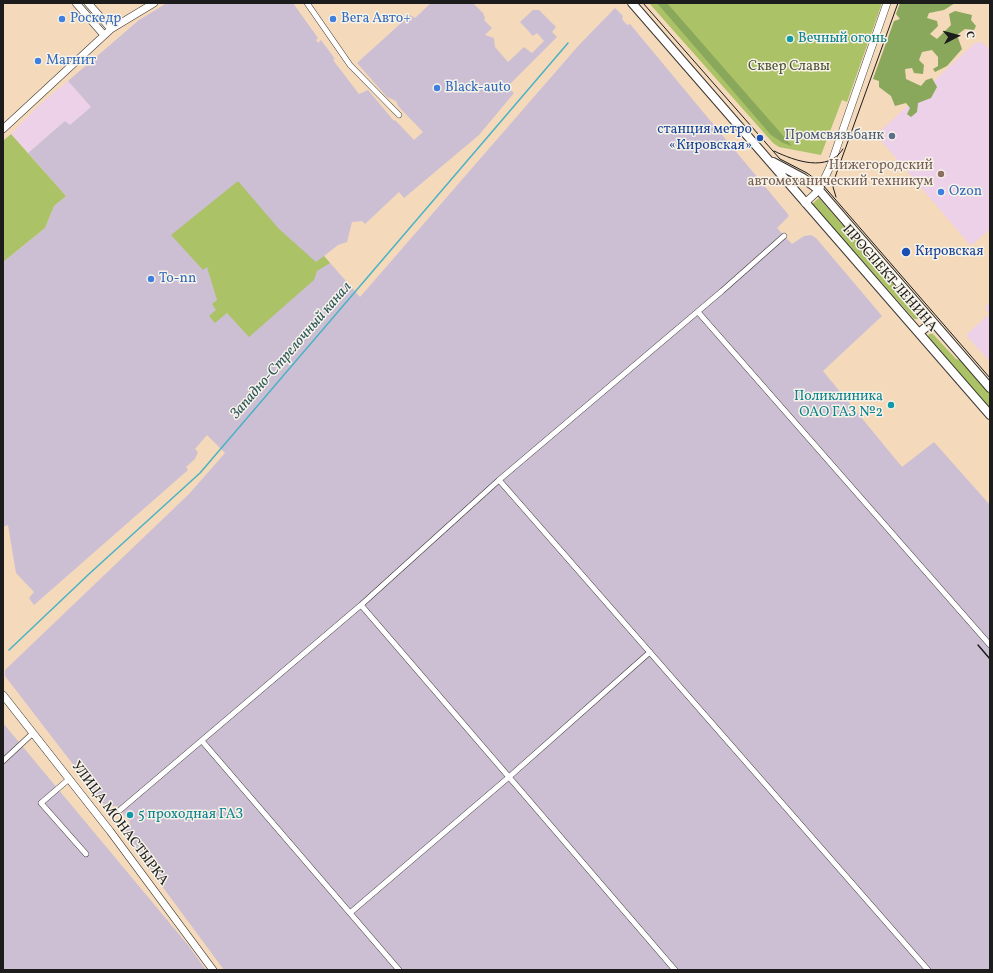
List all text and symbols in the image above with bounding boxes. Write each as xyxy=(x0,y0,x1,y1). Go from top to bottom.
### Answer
place label: Роскедр xyxy=(70,11,121,27)
place label: Вега Авто+ xyxy=(341,11,411,27)
marker: Роскедр xyxy=(57,14,67,24)
marker: Вега Авто+ xyxy=(328,14,338,24)
north arrow xyxy=(937,16,977,56)
text: С xyxy=(962,30,977,39)
place label: Вечный огонь xyxy=(798,31,887,47)
marker: Вечный огонь xyxy=(785,34,795,44)
place label: Магнит xyxy=(46,53,96,69)
marker: Магнит xyxy=(33,56,43,66)
park label: Сквер Славы xyxy=(748,59,830,75)
place label: Black-auto xyxy=(445,80,511,96)
marker: Black-auto xyxy=(432,83,442,93)
place label: станция метро «Кировская» xyxy=(657,122,752,154)
place label: Промсвязьбанк xyxy=(785,128,884,144)
marker: Промсвязьбанк xyxy=(887,131,897,141)
marker: станция метро «Кировская» xyxy=(755,133,765,143)
place label: Нижегородский автомеханический техникум xyxy=(748,158,933,190)
marker: Нижегородский автомеханический техникум xyxy=(936,169,946,179)
place label: Ozon xyxy=(949,184,982,200)
marker: Ozon xyxy=(936,187,946,197)
street label: ПРОСПЕКТ ЛЕНИНА xyxy=(838,222,940,336)
place label: Кировская xyxy=(915,244,984,260)
marker: Кировская xyxy=(900,246,912,258)
place label: To-nn xyxy=(159,271,196,287)
marker: To-nn xyxy=(146,274,156,284)
water label: Западно-Стрелочный канал xyxy=(228,279,356,423)
place label: Поликлиника ОАО ГАЗ №2 xyxy=(794,389,883,422)
marker: Поликлиника ОАО ГАЗ №2 xyxy=(886,400,896,410)
street label: УЛИЦА МОНАСТЫРКА xyxy=(67,759,171,889)
place label: 5 проходная ГАЗ xyxy=(138,807,243,823)
marker: 5 проходная ГАЗ xyxy=(125,810,135,820)

